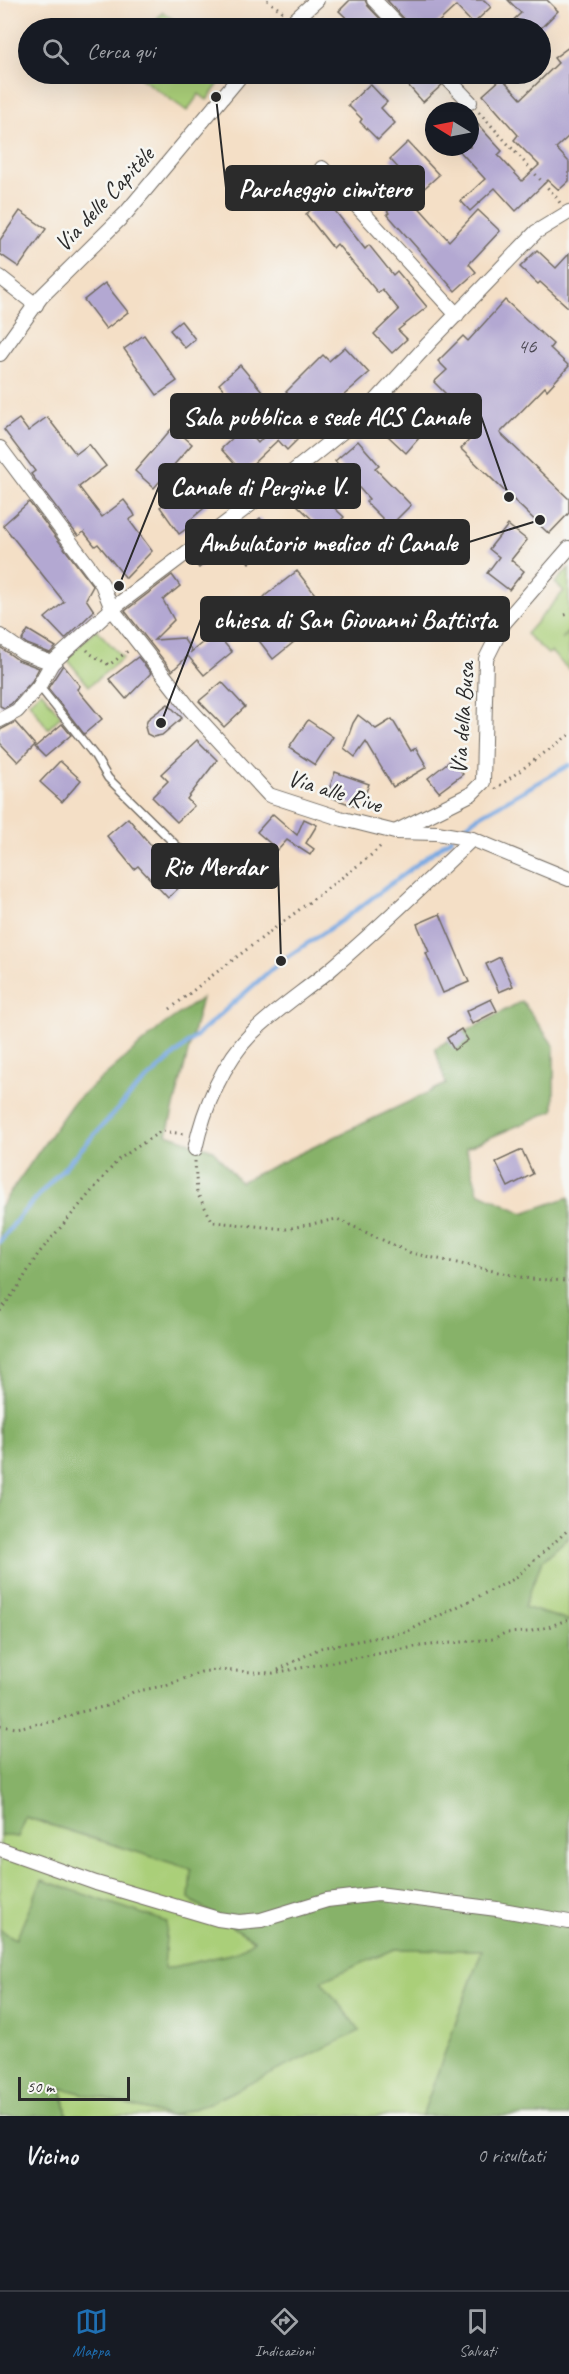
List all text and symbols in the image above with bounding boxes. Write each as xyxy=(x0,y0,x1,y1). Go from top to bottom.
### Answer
search box xyxy=(18,18,551,84)
icon: search xyxy=(39,35,72,68)
text: Cerca qui xyxy=(87,37,155,65)
north arrow xyxy=(425,102,479,156)
street label: Via delle Capitèle xyxy=(48,139,162,258)
callout: Parcheggio cimitero xyxy=(226,166,424,210)
text: Parcheggio cimitero xyxy=(239,172,414,205)
house number: 46 xyxy=(518,333,537,359)
callout: Sala pubblica e sede ACS Canale xyxy=(171,394,481,438)
text: Sala pubblica e sede ACS Canale xyxy=(183,400,472,433)
callout: Canale di Pergine V. xyxy=(159,464,360,508)
text: Canale di Pergine V. xyxy=(170,470,349,503)
callout: Ambulatorio medico di Canale xyxy=(186,520,469,564)
text: Ambulatorio medico di Canale xyxy=(199,526,460,559)
callout: chiesa di San Giovanni Battista xyxy=(201,597,509,641)
text: chiesa di San Giovanni Battista xyxy=(213,603,499,636)
street label: Via della Busa xyxy=(443,659,481,775)
street label: Via alle Rive xyxy=(285,763,388,820)
callout: Rio Merdar xyxy=(152,844,278,888)
text: Rio Merdar xyxy=(163,850,269,883)
scale bar xyxy=(18,2074,130,2102)
text: 50 m xyxy=(27,2077,54,2097)
text: Vicino xyxy=(24,2139,78,2172)
text: 0 risultati xyxy=(477,2143,545,2168)
tab: Mappa xyxy=(73,2305,110,2361)
tab: Indicazioni xyxy=(255,2305,314,2361)
tab: Salvati xyxy=(459,2305,496,2361)

